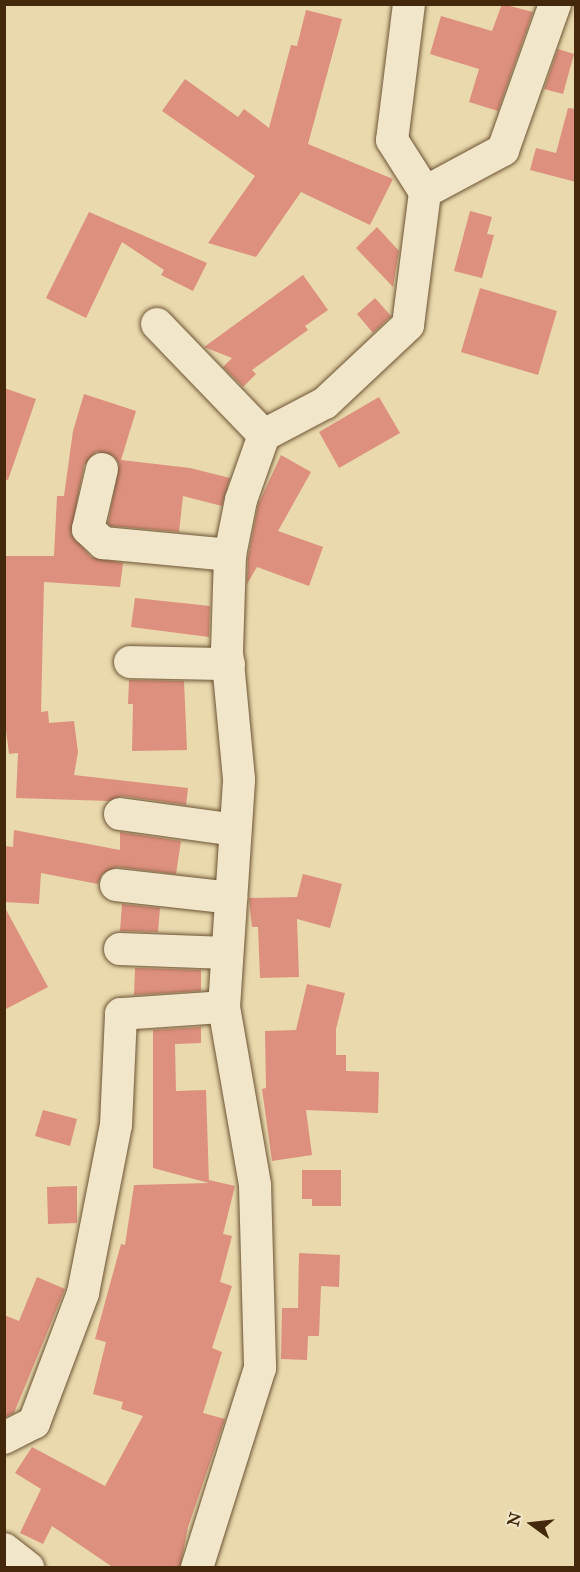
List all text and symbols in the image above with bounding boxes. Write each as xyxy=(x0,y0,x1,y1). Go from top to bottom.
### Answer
north arrow xyxy=(502,1494,562,1554)
text: N xyxy=(503,1510,525,1528)

